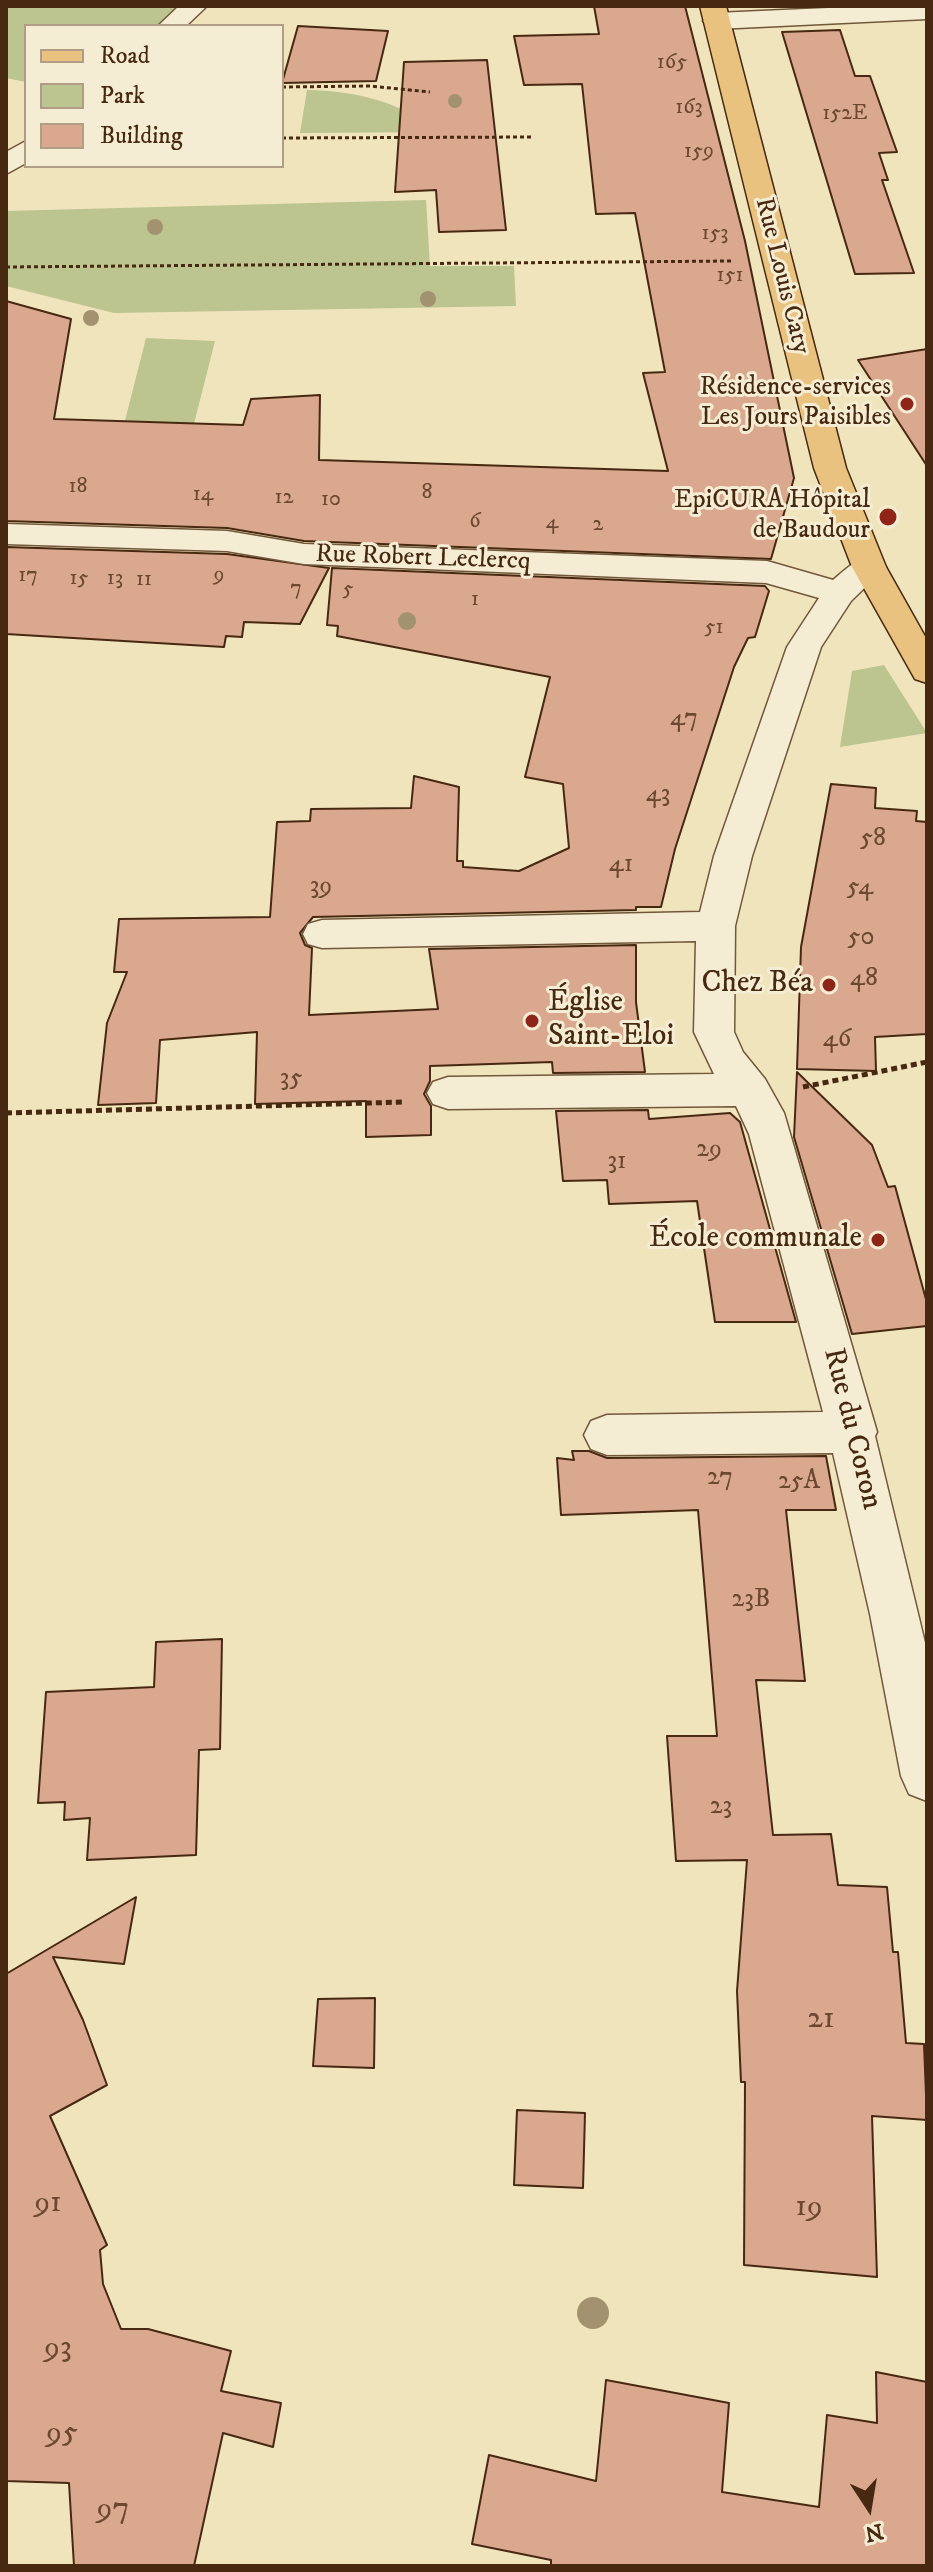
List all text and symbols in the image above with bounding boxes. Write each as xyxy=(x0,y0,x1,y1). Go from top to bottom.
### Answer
legend xyxy=(24,24,284,168)
text: Road xyxy=(100,41,150,71)
house number: 165 xyxy=(657,50,687,76)
text: Park xyxy=(100,81,145,111)
house number: 163 xyxy=(675,95,703,121)
house number: 152E xyxy=(822,101,868,127)
text: Building xyxy=(100,121,183,151)
house number: 159 xyxy=(684,139,714,165)
street label: Rue Louis Caty xyxy=(746,195,816,357)
house number: 153 xyxy=(701,221,729,247)
house number: 151 xyxy=(717,263,743,289)
place label: Résidence-services Les Jours Paisibles xyxy=(700,373,891,434)
marker: Résidence-services Les Jours Paisibles xyxy=(898,395,916,413)
house number: 18 xyxy=(68,474,88,500)
house number: 8 xyxy=(421,480,433,506)
house number: 14 xyxy=(193,482,213,508)
house number: 12 xyxy=(275,485,293,511)
place label: EpiCURA Hôpital de Baudour xyxy=(674,486,870,548)
house number: 10 xyxy=(321,487,341,513)
marker: EpiCURA Hôpital de Baudour xyxy=(877,506,899,528)
house number: 6 xyxy=(469,509,481,535)
house number: 4 xyxy=(546,510,558,536)
house number: 2 xyxy=(593,512,603,538)
street label: Rue Robert Leclercq xyxy=(315,540,531,578)
house number: 17 xyxy=(18,563,38,589)
house number: 9 xyxy=(214,563,224,589)
house number: 15 xyxy=(70,566,88,592)
house number: 13 xyxy=(107,566,123,592)
house number: 11 xyxy=(136,567,152,593)
house number: 7 xyxy=(290,576,302,602)
house number: 5 xyxy=(343,577,353,603)
house number: 1 xyxy=(471,587,479,613)
house number: 51 xyxy=(704,615,724,641)
house number: 47 xyxy=(670,704,698,736)
house number: 43 xyxy=(646,780,670,812)
house number: 58 xyxy=(860,824,886,856)
house number: 41 xyxy=(609,850,633,882)
house number: 39 xyxy=(310,872,332,904)
house number: 54 xyxy=(847,873,873,905)
house number: 50 xyxy=(848,923,874,955)
house number: 48 xyxy=(850,964,878,996)
place label: Chez Béa xyxy=(701,967,813,1003)
marker: Chez Béa xyxy=(820,976,838,994)
place label: Église Saint-Eloi xyxy=(548,986,674,1056)
marker: Église Saint-Eloi xyxy=(523,1012,541,1030)
house number: 46 xyxy=(823,1025,851,1057)
house number: 35 xyxy=(280,1064,302,1096)
house number: 29 xyxy=(696,1135,722,1167)
house number: 31 xyxy=(607,1147,627,1179)
place label: École communale xyxy=(649,1222,862,1258)
marker: École communale xyxy=(869,1231,887,1249)
street label: Rue du Coron xyxy=(814,1345,888,1513)
house number: 27 xyxy=(707,1463,733,1495)
house number: 25A xyxy=(778,1467,820,1499)
house number: 23B xyxy=(732,1585,770,1617)
house number: 23 xyxy=(710,1792,732,1824)
house number: 21 xyxy=(807,2001,835,2039)
house number: 91 xyxy=(34,2185,62,2223)
house number: 19 xyxy=(795,2189,823,2227)
house number: 93 xyxy=(44,2330,72,2368)
house number: 95 xyxy=(46,2415,78,2453)
north arrow xyxy=(829,2468,909,2548)
house number: 97 xyxy=(97,2491,129,2529)
text: N xyxy=(862,2517,886,2547)

